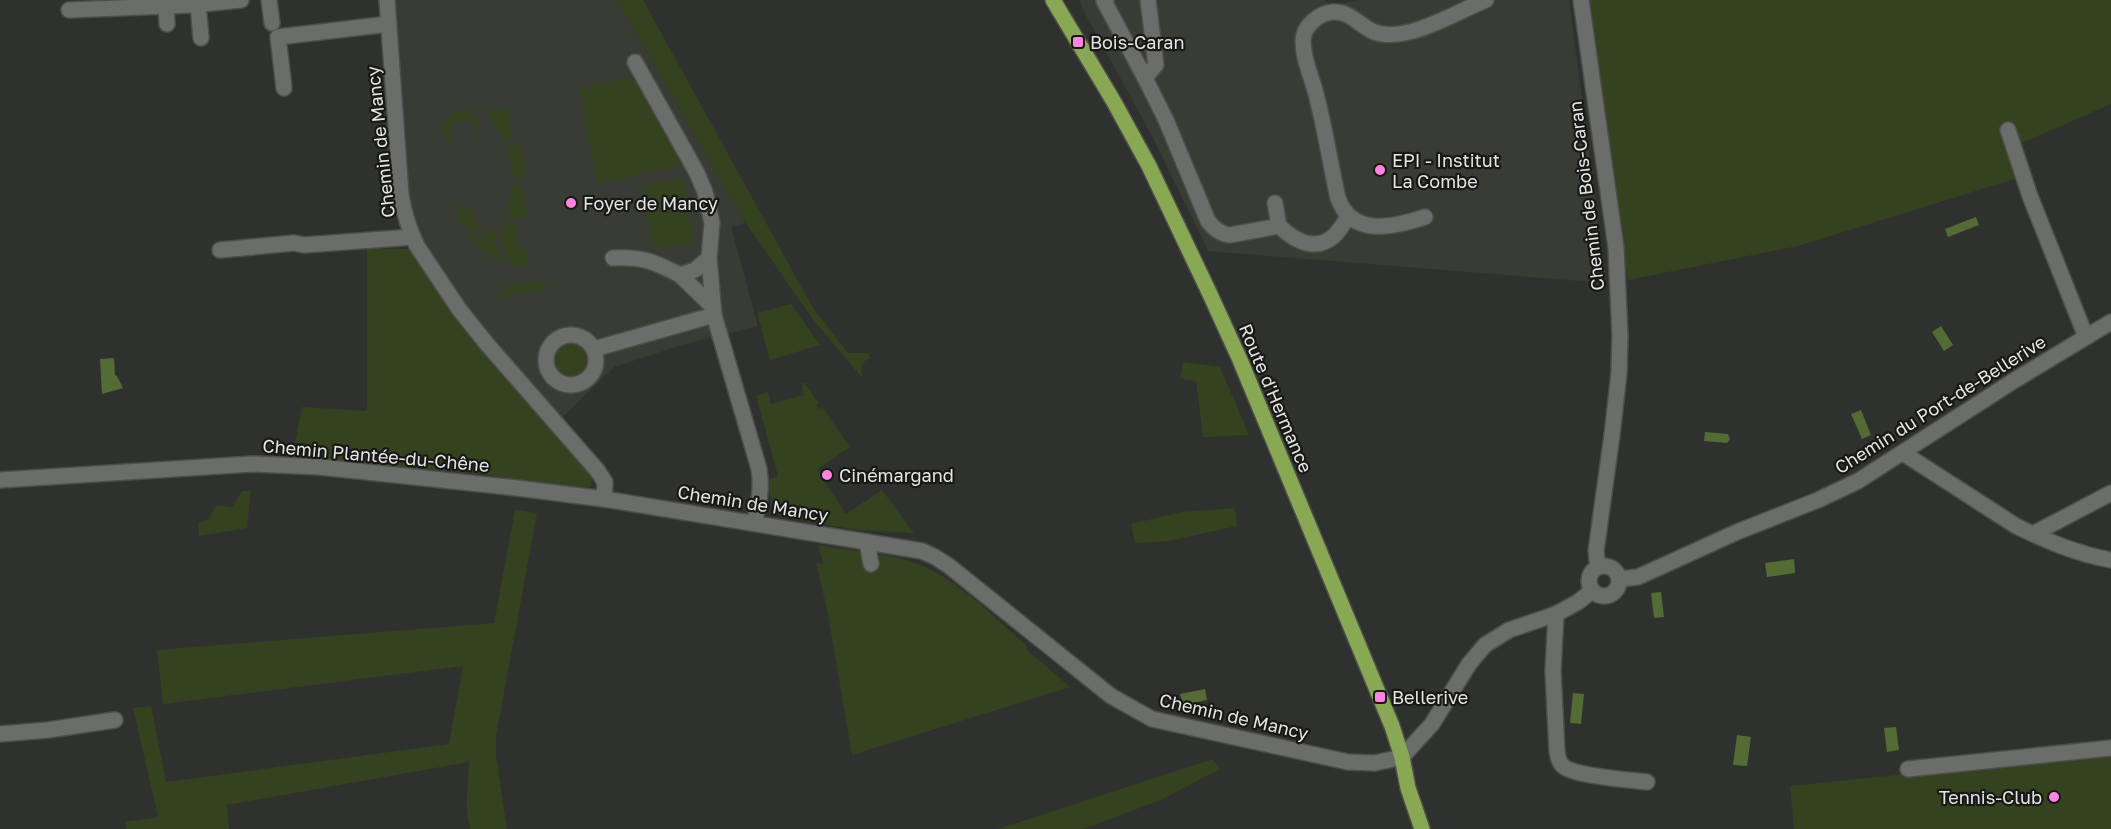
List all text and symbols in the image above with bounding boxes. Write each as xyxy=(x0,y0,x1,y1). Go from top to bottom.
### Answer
place label: Bois-Caran xyxy=(1090,31,1185,53)
marker: Bois-Caran xyxy=(1071,35,1085,49)
street label: Chemin de Mancy xyxy=(361,65,399,219)
street label: Chemin de Bois-Caran xyxy=(1563,100,1609,292)
place label: EPI - Institut La Combe xyxy=(1392,149,1500,192)
marker: EPI - Institut La Combe xyxy=(1373,163,1387,177)
place label: Foyer de Mancy xyxy=(583,192,718,214)
marker: Foyer de Mancy xyxy=(564,196,578,210)
street label: Route d'Hermance xyxy=(1235,320,1317,476)
street label: Chemin du Port-de-Bellerive xyxy=(1830,330,2050,478)
street label: Chemin Plantée-du-Chêne xyxy=(262,434,490,476)
place label: Cinémargand xyxy=(839,464,954,486)
marker: Cinémargand xyxy=(820,468,834,482)
street label: Chemin de Mancy xyxy=(676,480,830,526)
place label: Bellerive xyxy=(1392,686,1468,708)
street label: Chemin de Mancy xyxy=(1157,688,1311,744)
marker: Bellerive xyxy=(1373,690,1387,704)
place label: Tennis-Club xyxy=(1939,786,2042,808)
marker: Tennis-Club xyxy=(2047,790,2061,804)

